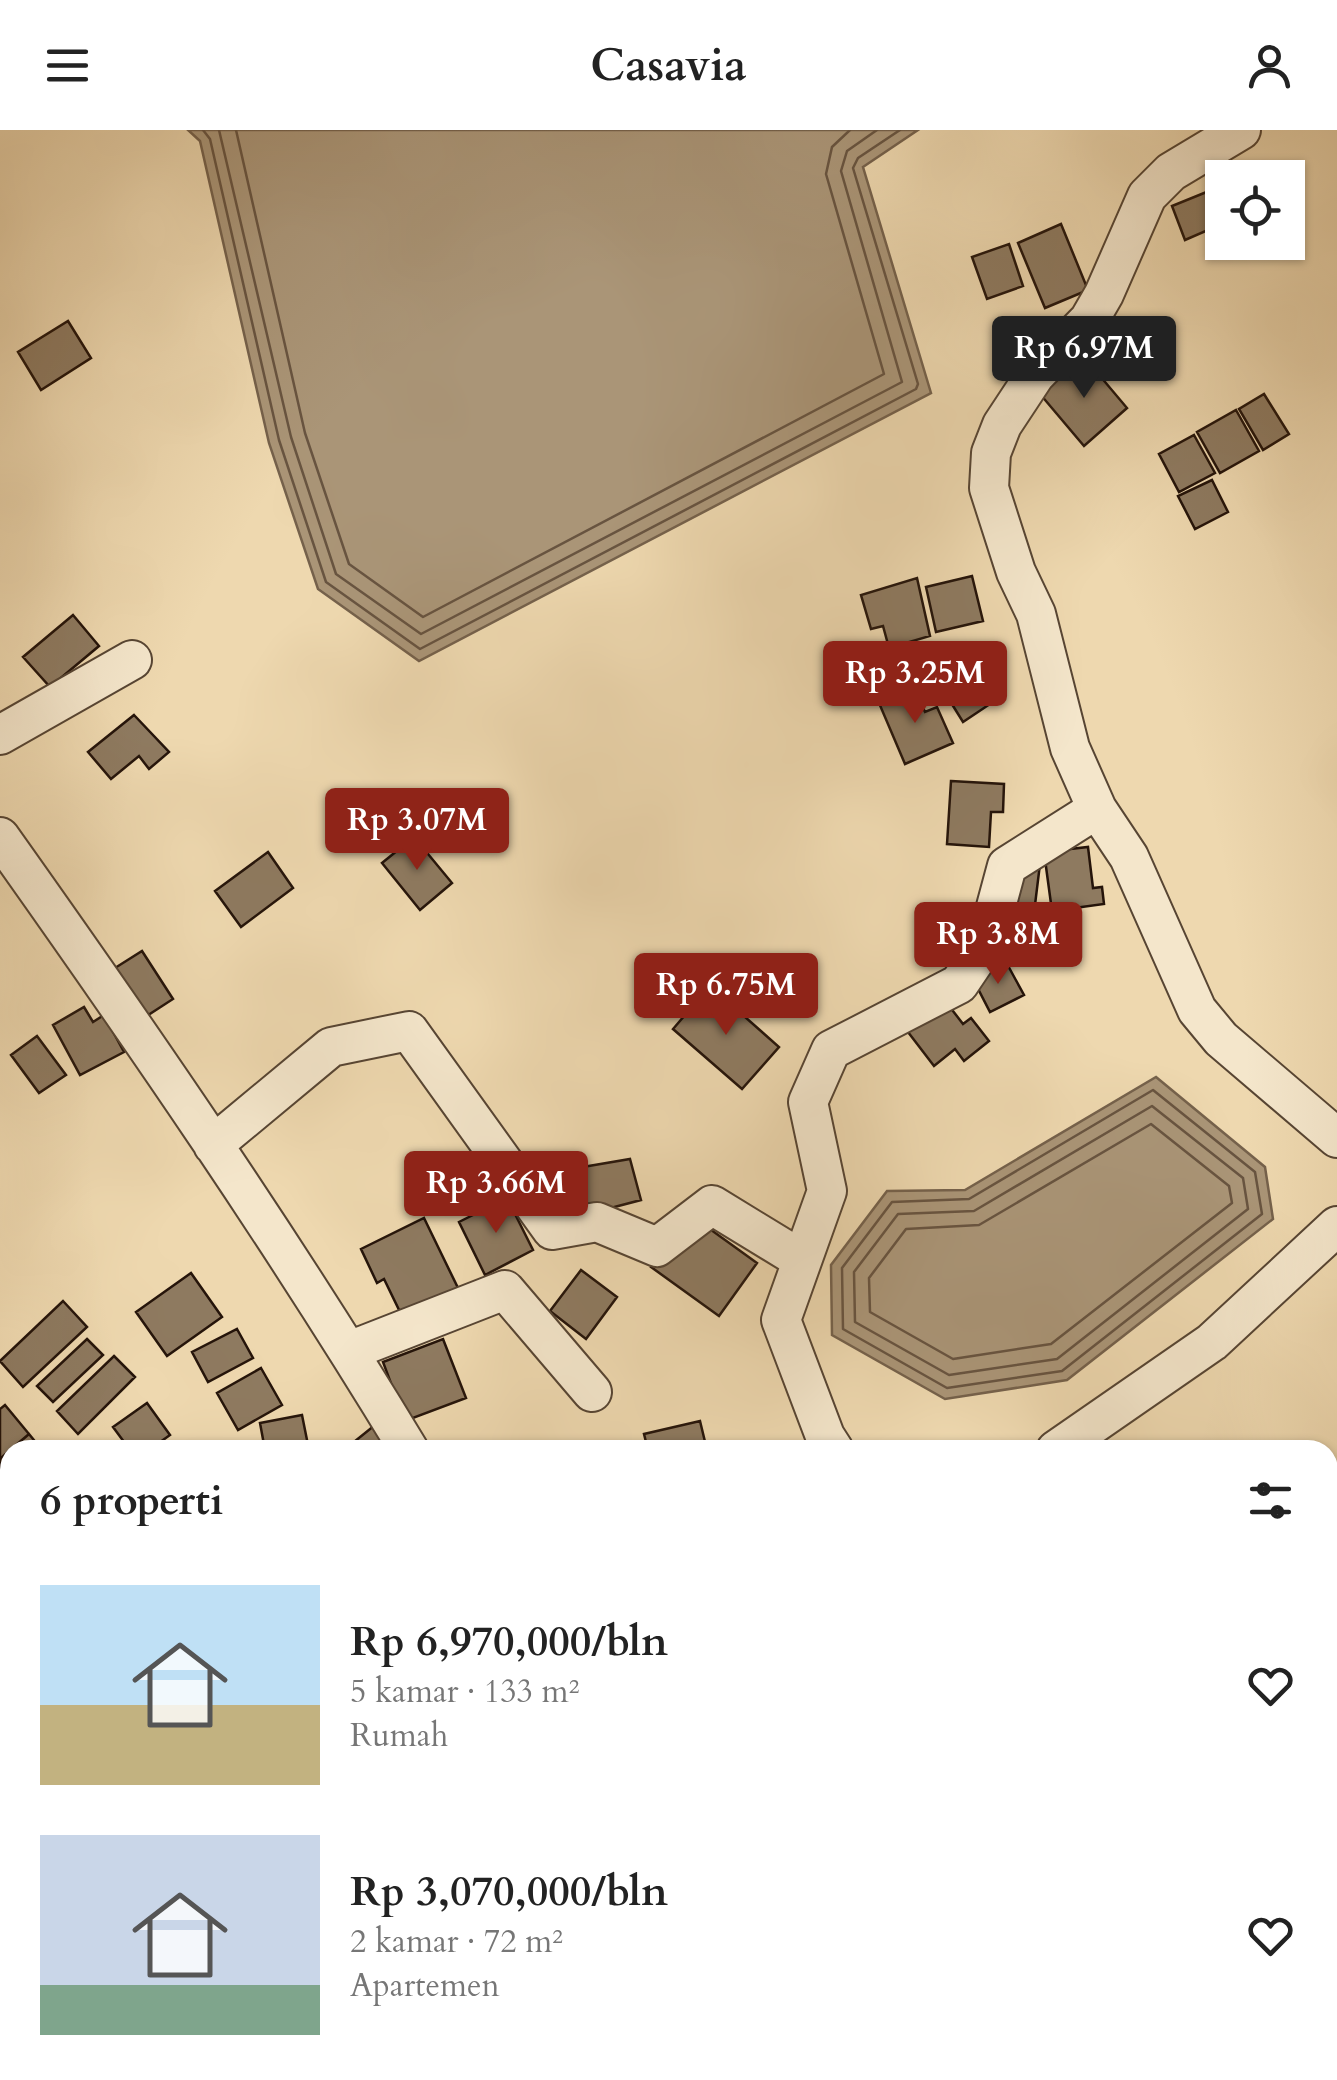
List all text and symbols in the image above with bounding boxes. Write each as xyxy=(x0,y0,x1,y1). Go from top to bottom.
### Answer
text: Casavia xyxy=(590,35,747,96)
icon: menu xyxy=(40,38,95,93)
icon: person xyxy=(1242,38,1297,93)
map controls xyxy=(1205,160,1305,260)
button: locate xyxy=(1205,160,1305,260)
pin: Rp 6.97M xyxy=(981,316,1187,401)
text: Rp 6.97M xyxy=(1014,326,1154,370)
pin: Rp 3.25M xyxy=(812,641,1018,726)
text: Rp 3.25M xyxy=(845,651,985,695)
pin: Rp 3.07M xyxy=(314,788,520,873)
text: Rp 3.07M xyxy=(347,798,487,842)
pin: Rp 3.8M xyxy=(906,902,1090,987)
text: Rp 3.8M xyxy=(936,912,1060,956)
pin: Rp 6.75M xyxy=(623,953,829,1038)
text: Rp 6.75M xyxy=(656,963,796,1007)
pin: Rp 3.66M xyxy=(393,1151,599,1236)
text: Rp 3.66M xyxy=(426,1161,566,1205)
text: 6 properti xyxy=(40,1472,223,1529)
icon: filters xyxy=(1243,1473,1298,1528)
text: Rp 6,970,000/bln xyxy=(350,1613,668,1670)
icon: home xyxy=(120,1625,240,1745)
icon: heart xyxy=(1243,1658,1298,1713)
text: 5 kamar · 133 m² xyxy=(350,1670,579,1714)
text: Rumah xyxy=(350,1714,448,1758)
text: Rp 3,070,000/bln xyxy=(350,1863,668,1920)
icon: home xyxy=(120,1875,240,1995)
icon: heart xyxy=(1243,1908,1298,1963)
text: 2 kamar · 72 m² xyxy=(350,1920,563,1964)
text: Apartemen xyxy=(350,1964,500,2008)

